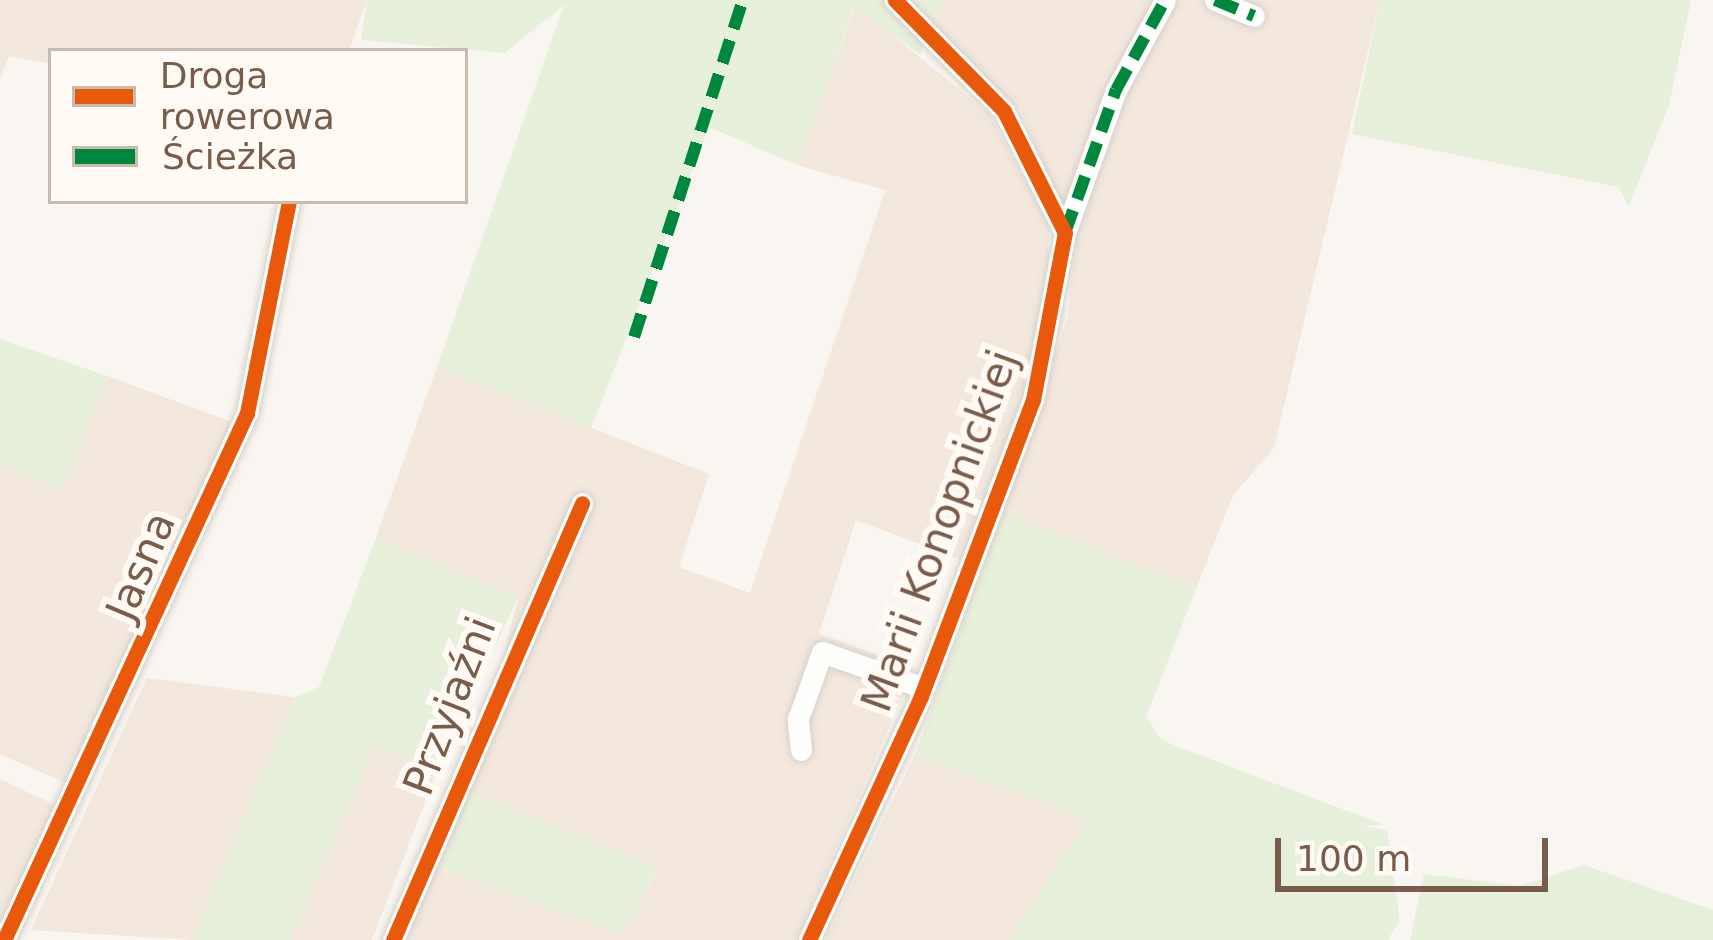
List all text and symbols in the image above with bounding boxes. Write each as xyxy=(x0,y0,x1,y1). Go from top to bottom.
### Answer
legend xyxy=(48,48,468,204)
text: Droga rowerowa xyxy=(160,55,335,137)
text: Ścieżka xyxy=(162,136,298,177)
street label: Marii Konopnickiej xyxy=(851,343,1029,719)
street label: Jasna xyxy=(96,504,186,628)
street label: Przyjaźni xyxy=(393,610,507,802)
scale bar xyxy=(1281,814,1554,888)
text: 100 m xyxy=(1296,838,1411,879)

